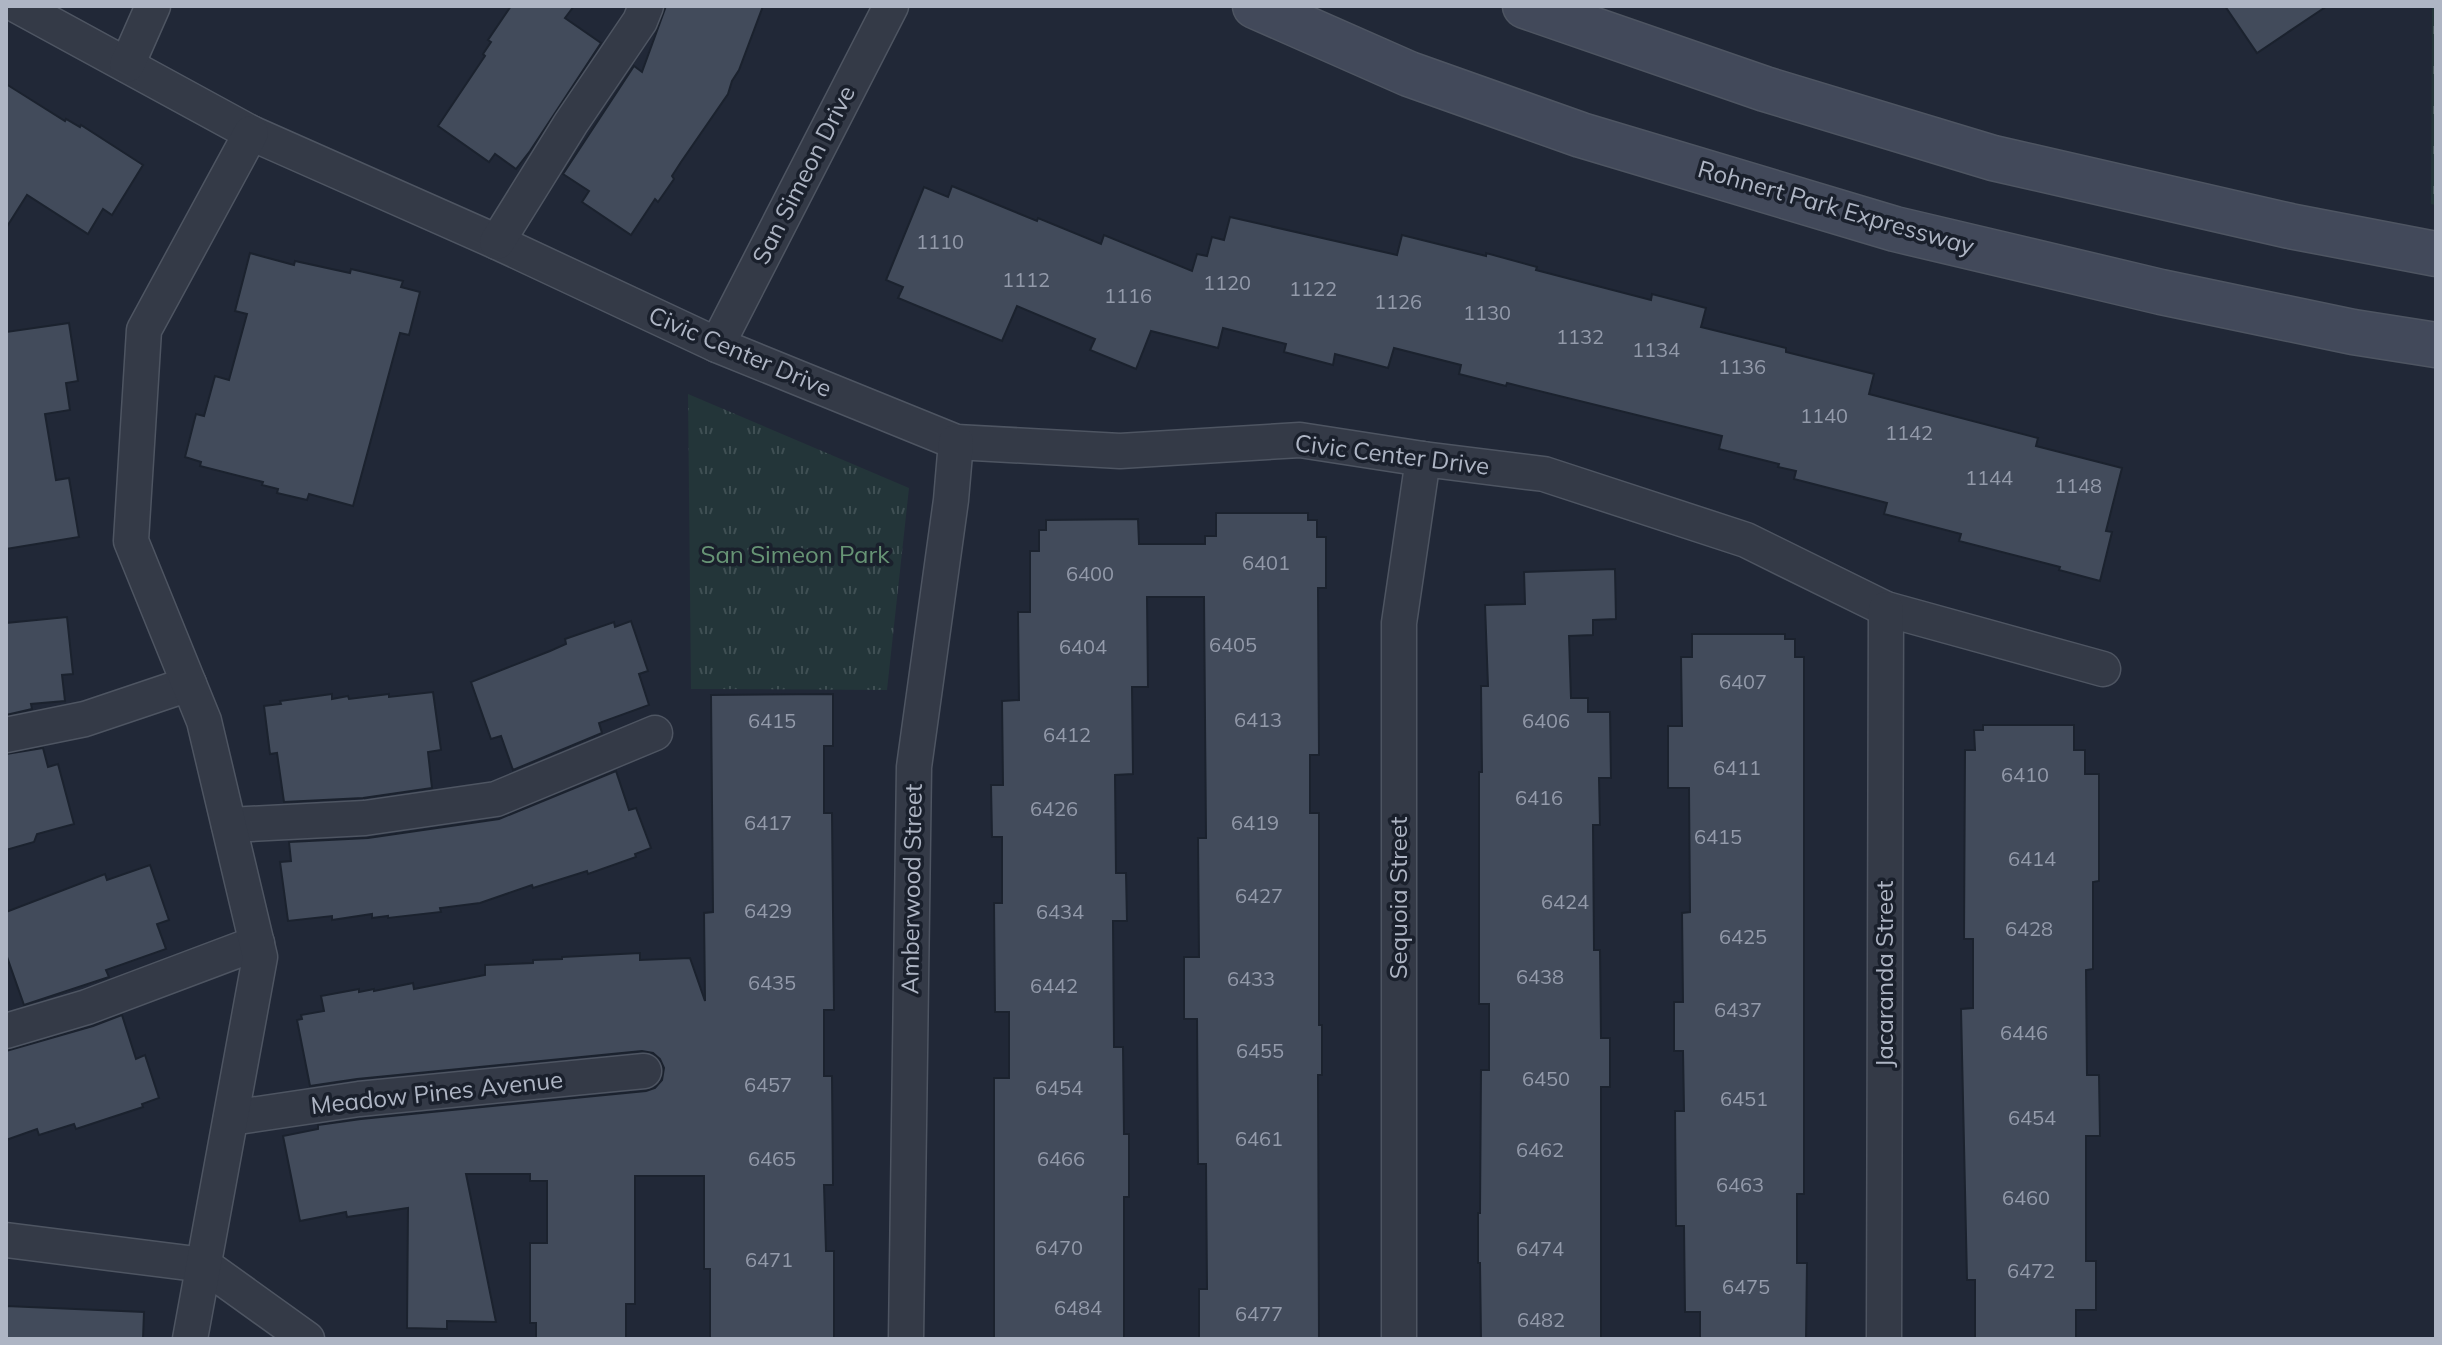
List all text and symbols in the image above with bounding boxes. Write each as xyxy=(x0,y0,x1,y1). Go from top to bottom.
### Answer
street label: San Simeon Drive xyxy=(745,80,861,269)
street label: Rohnert Park Expressway xyxy=(1695,153,1978,261)
house number: 1110 xyxy=(916,229,964,254)
house number: 1112 xyxy=(1002,267,1050,292)
house number: 1120 xyxy=(1203,270,1251,295)
house number: 1122 xyxy=(1289,276,1337,301)
house number: 1116 xyxy=(1104,283,1152,308)
house number: 1126 xyxy=(1374,289,1422,314)
street label: Civic Center Drive xyxy=(644,299,836,403)
house number: 1130 xyxy=(1463,300,1511,325)
house number: 1132 xyxy=(1556,324,1604,349)
house number: 1134 xyxy=(1632,337,1680,362)
house number: 1136 xyxy=(1718,354,1766,379)
house number: 1140 xyxy=(1800,403,1848,428)
house number: 1142 xyxy=(1885,420,1933,445)
street label: Civic Center Drive xyxy=(1293,427,1491,481)
house number: 1144 xyxy=(1965,465,2013,490)
house number: 1148 xyxy=(2054,473,2102,498)
park label: San Simeon Park xyxy=(700,539,890,569)
house number: 6401 xyxy=(1242,550,1290,575)
house number: 6400 xyxy=(1066,561,1114,586)
house number: 6405 xyxy=(1209,632,1257,657)
house number: 6404 xyxy=(1059,634,1107,659)
house number: 6407 xyxy=(1719,669,1767,694)
house number: 6413 xyxy=(1234,707,1282,732)
house number: 6415 xyxy=(748,708,796,733)
house number: 6406 xyxy=(1522,708,1570,733)
house number: 6412 xyxy=(1043,722,1091,747)
house number: 6411 xyxy=(1713,755,1761,780)
house number: 6410 xyxy=(2001,762,2049,787)
street label: Amberwood Street xyxy=(894,783,928,995)
house number: 6416 xyxy=(1515,785,1563,810)
house number: 6426 xyxy=(1030,796,1078,821)
house number: 6417 xyxy=(744,810,792,835)
house number: 6419 xyxy=(1231,810,1279,835)
street label: Sequoia Street xyxy=(1383,817,1413,979)
house number: 6415 xyxy=(1694,824,1742,849)
house number: 6414 xyxy=(2008,846,2056,871)
street label: Jacaranda Street xyxy=(1869,881,1899,1067)
house number: 6427 xyxy=(1235,883,1283,908)
house number: 6424 xyxy=(1541,889,1589,914)
house number: 6429 xyxy=(744,898,792,923)
house number: 6434 xyxy=(1036,899,1084,924)
house number: 6428 xyxy=(2005,916,2053,941)
house number: 6425 xyxy=(1719,924,1767,949)
house number: 6438 xyxy=(1516,964,1564,989)
house number: 6433 xyxy=(1227,966,1275,991)
house number: 6435 xyxy=(748,970,796,995)
house number: 6442 xyxy=(1030,973,1078,998)
house number: 6437 xyxy=(1714,997,1762,1022)
house number: 6446 xyxy=(2000,1020,2048,1045)
house number: 6455 xyxy=(1236,1038,1284,1063)
street label: Meadow Pines Avenue xyxy=(309,1064,564,1120)
house number: 6450 xyxy=(1522,1066,1570,1091)
house number: 6457 xyxy=(744,1072,792,1097)
house number: 6454 xyxy=(1035,1075,1083,1100)
house number: 6451 xyxy=(1720,1086,1768,1111)
house number: 6454 xyxy=(2008,1105,2056,1130)
house number: 6461 xyxy=(1235,1126,1283,1151)
house number: 6462 xyxy=(1516,1137,1564,1162)
house number: 6465 xyxy=(748,1146,796,1171)
house number: 6466 xyxy=(1037,1146,1085,1171)
house number: 6463 xyxy=(1716,1172,1764,1197)
house number: 6460 xyxy=(2002,1185,2050,1210)
house number: 6470 xyxy=(1035,1235,1083,1260)
house number: 6474 xyxy=(1516,1236,1564,1261)
house number: 6471 xyxy=(745,1247,793,1272)
house number: 6472 xyxy=(2007,1258,2055,1283)
house number: 6475 xyxy=(1722,1274,1770,1299)
house number: 6484 xyxy=(1054,1295,1102,1320)
house number: 6477 xyxy=(1235,1301,1283,1326)
house number: 6482 xyxy=(1517,1307,1565,1332)

